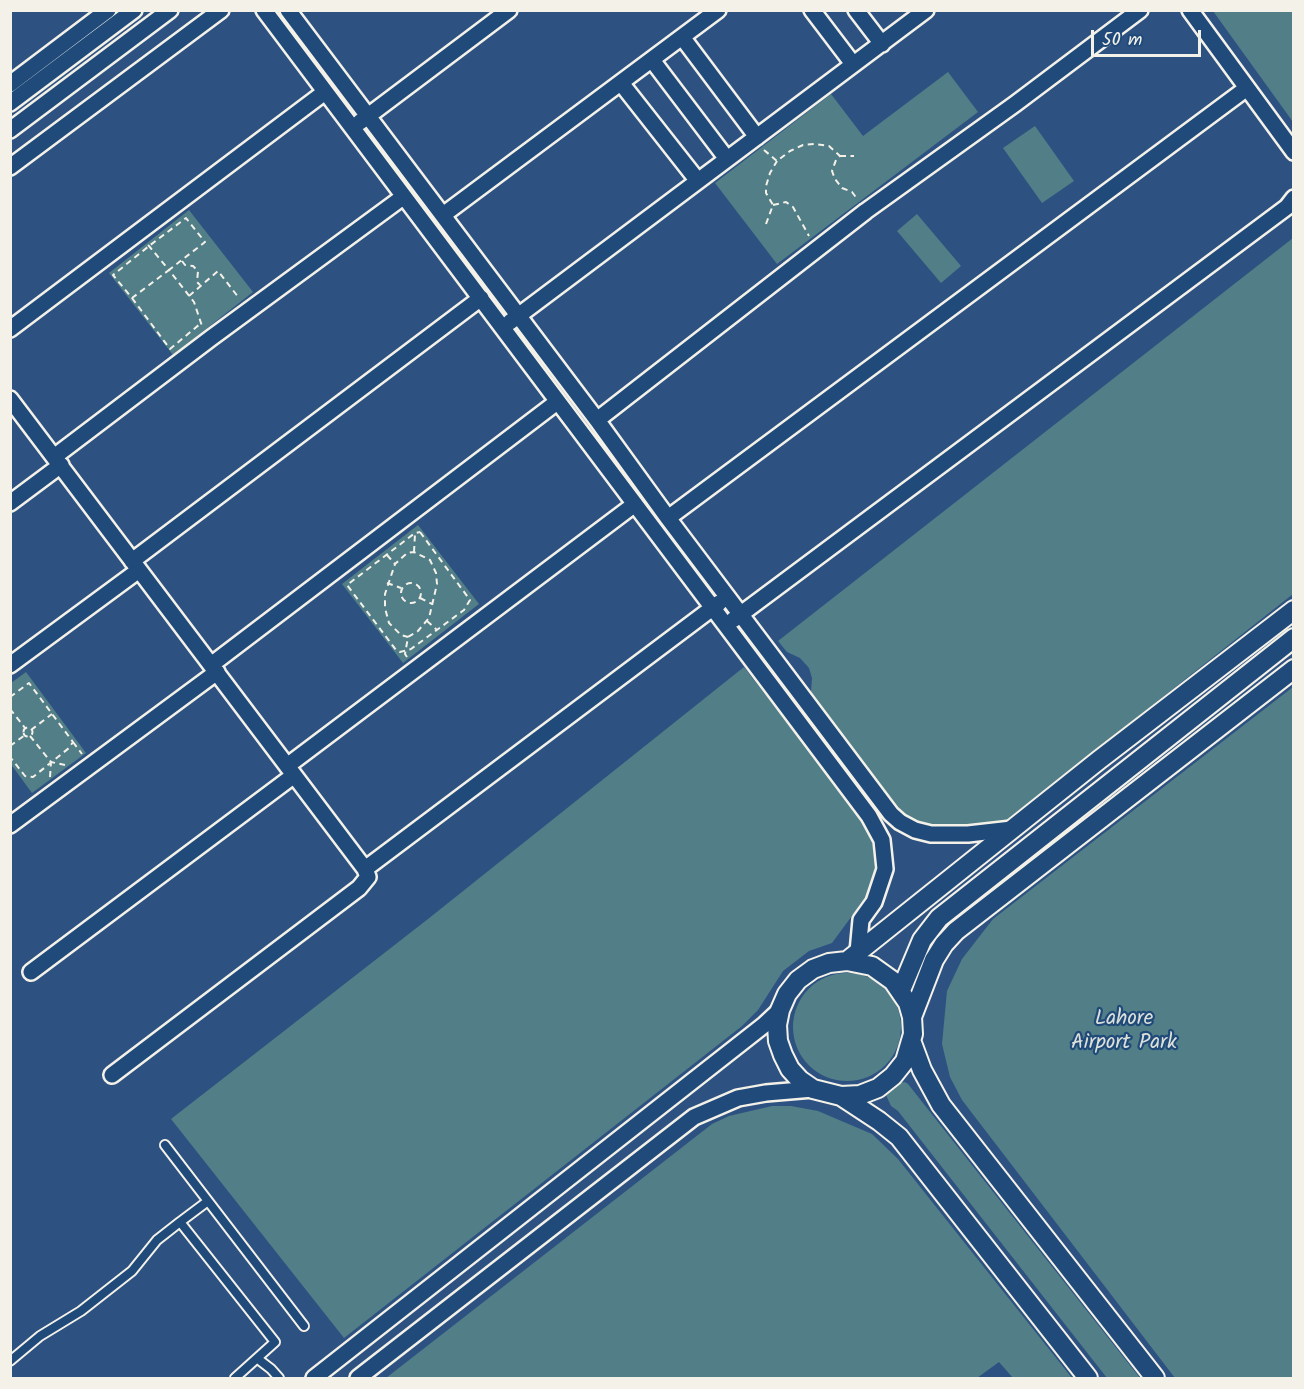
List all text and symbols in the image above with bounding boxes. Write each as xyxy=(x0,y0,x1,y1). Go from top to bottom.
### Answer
scale bar xyxy=(1094,18,1204,56)
text: 50 m xyxy=(1102,26,1142,55)
park label: Lahore Airport Park xyxy=(1071,1007,1177,1057)

